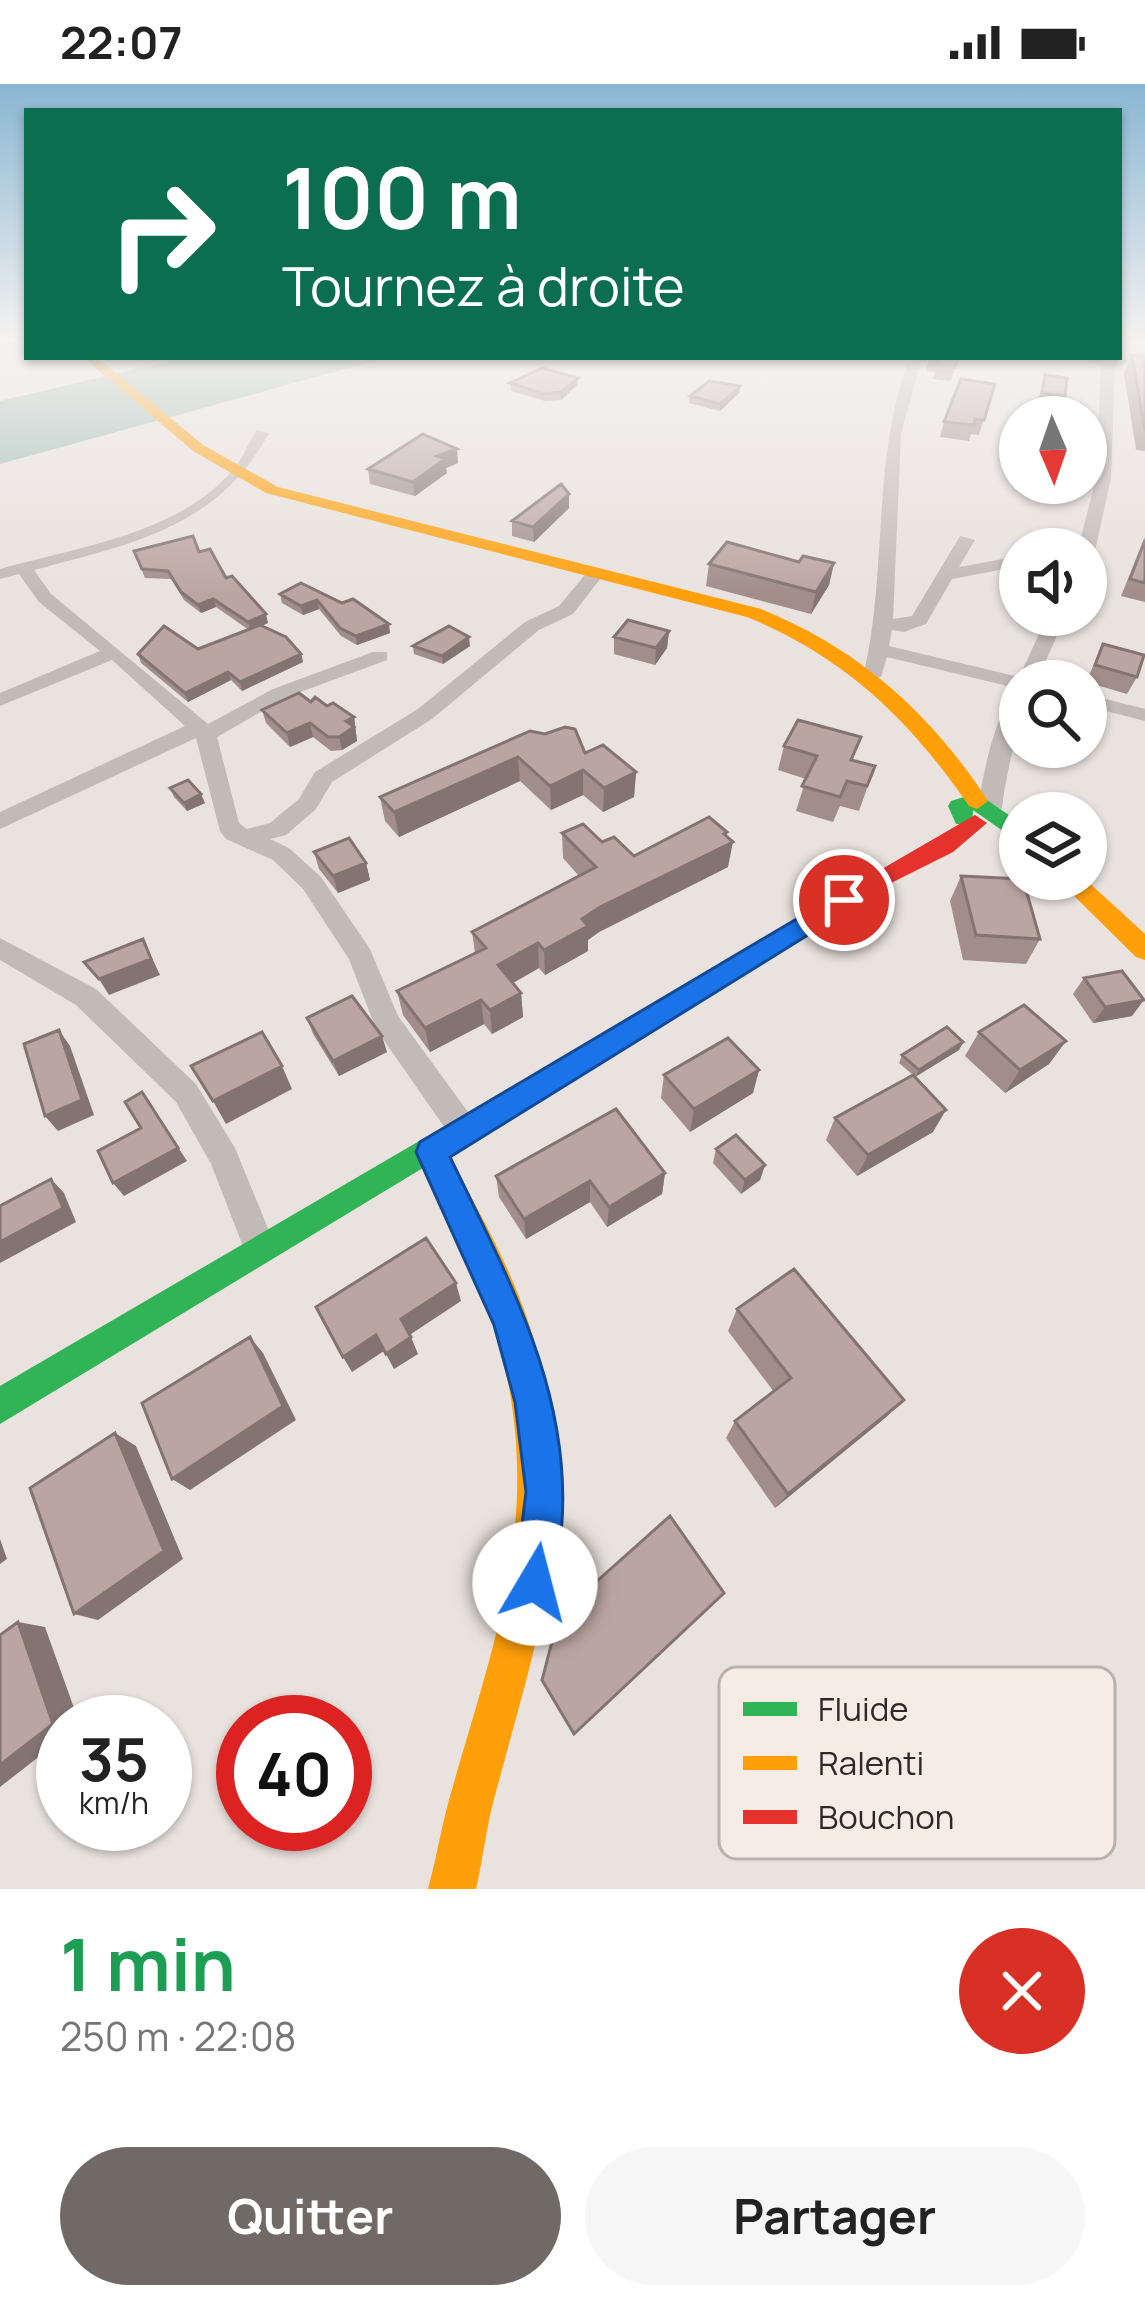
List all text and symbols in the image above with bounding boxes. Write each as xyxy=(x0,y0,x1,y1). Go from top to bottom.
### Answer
text: 22:07 xyxy=(60,11,183,73)
text: 100 m xyxy=(282,139,522,254)
icon: right xyxy=(84,156,240,312)
text: Tournez à droite xyxy=(282,248,685,322)
north arrow xyxy=(999,396,1107,504)
map controls xyxy=(999,396,1107,900)
button: sound xyxy=(999,528,1107,636)
button: search xyxy=(999,660,1107,768)
button: layers xyxy=(999,792,1107,900)
pin xyxy=(793,849,895,951)
icon: arrive xyxy=(811,867,877,933)
position arrow xyxy=(472,1520,598,1646)
legend xyxy=(719,1667,1115,1859)
text: Fluide xyxy=(818,1686,908,1731)
speed limit sign: 40 xyxy=(216,1695,372,1851)
text: 35 xyxy=(79,1717,149,1799)
text: Ralenti xyxy=(818,1740,924,1785)
text: km/h xyxy=(79,1782,149,1823)
text: Bouchon xyxy=(818,1794,954,1839)
text: 1 min xyxy=(60,1914,236,2013)
button: close xyxy=(959,1928,1085,2054)
text: 250 m · 22:08 xyxy=(60,2009,296,2063)
button: Quitter xyxy=(60,2147,561,2285)
button: Partager xyxy=(585,2147,1085,2285)

